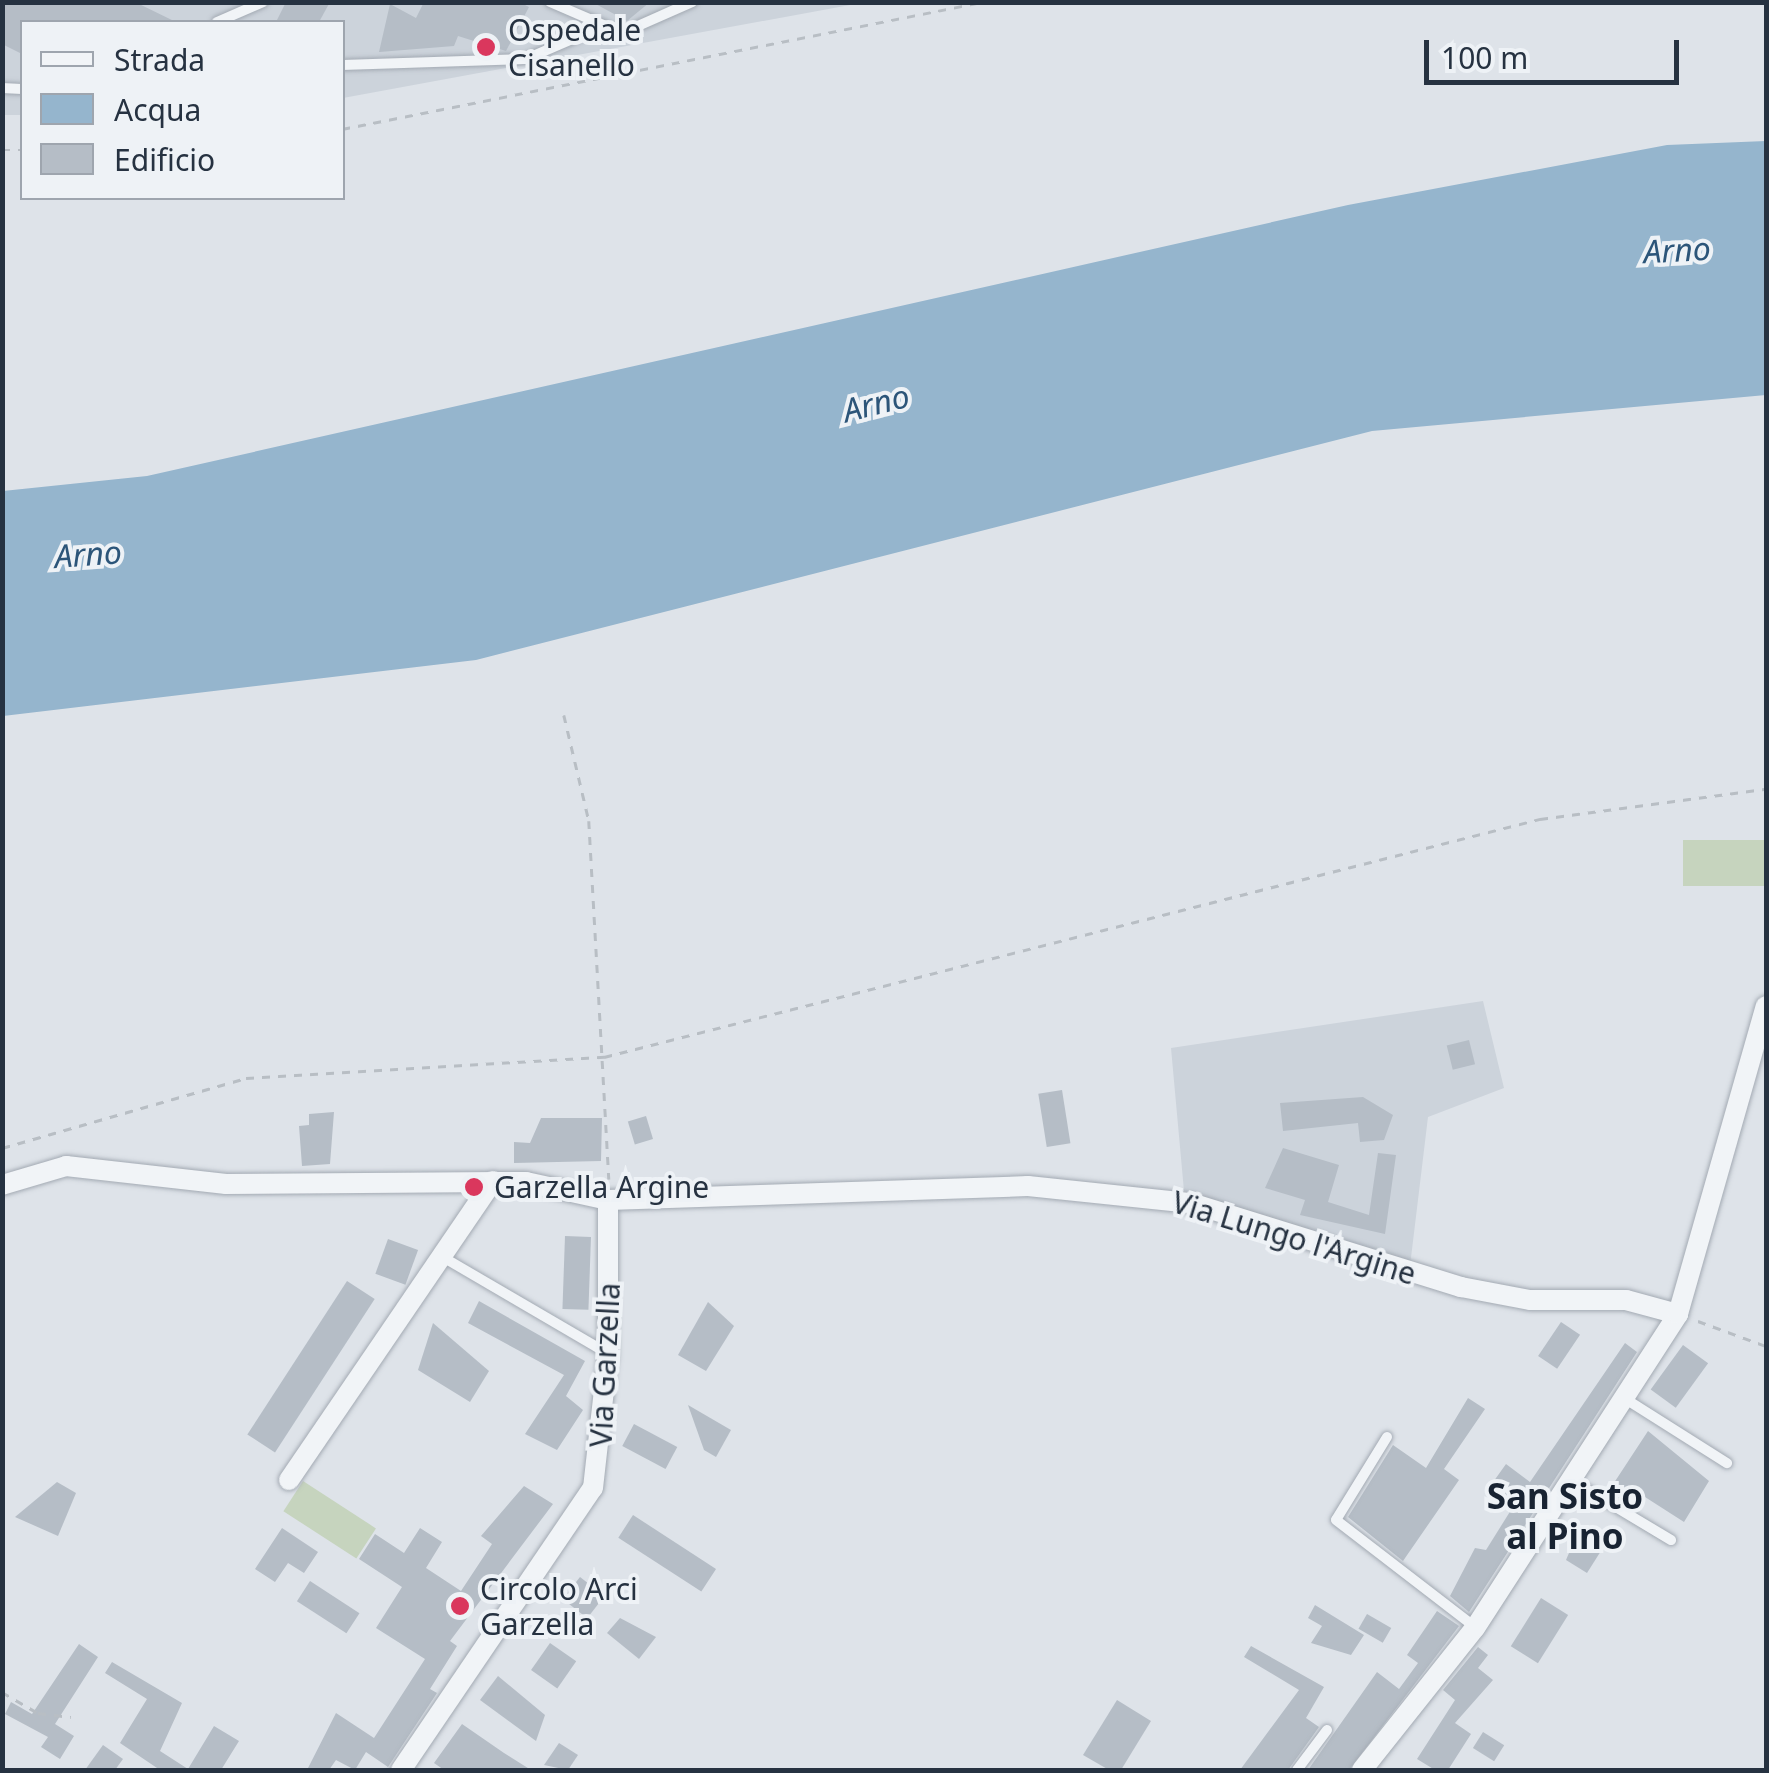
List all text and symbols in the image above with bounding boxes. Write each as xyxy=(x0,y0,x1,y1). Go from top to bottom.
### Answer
place label: Ospedale Cisanello xyxy=(508,12,641,82)
legend xyxy=(20,20,345,200)
scale bar xyxy=(1429,20,1684,82)
marker: Ospedale Cisanello xyxy=(473,34,499,60)
text: 100 m xyxy=(1441,37,1528,78)
text: Strada xyxy=(114,39,205,80)
text: Acqua xyxy=(114,89,201,130)
text: Edificio xyxy=(114,139,215,180)
water label: Arno xyxy=(1642,229,1712,271)
water label: Arno xyxy=(839,376,913,430)
water label: Arno xyxy=(53,533,123,575)
place label: Garzella Argine xyxy=(494,1169,709,1205)
marker: Garzella Argine xyxy=(463,1176,485,1198)
street label: Via Lungo l'Argine xyxy=(1168,1184,1420,1292)
street label: Via Garzella xyxy=(583,1282,627,1448)
district label: San Sisto al Pino xyxy=(1487,1475,1643,1557)
place label: Circolo Arci Garzella xyxy=(480,1571,638,1642)
marker: Circolo Arci Garzella xyxy=(449,1595,471,1617)

